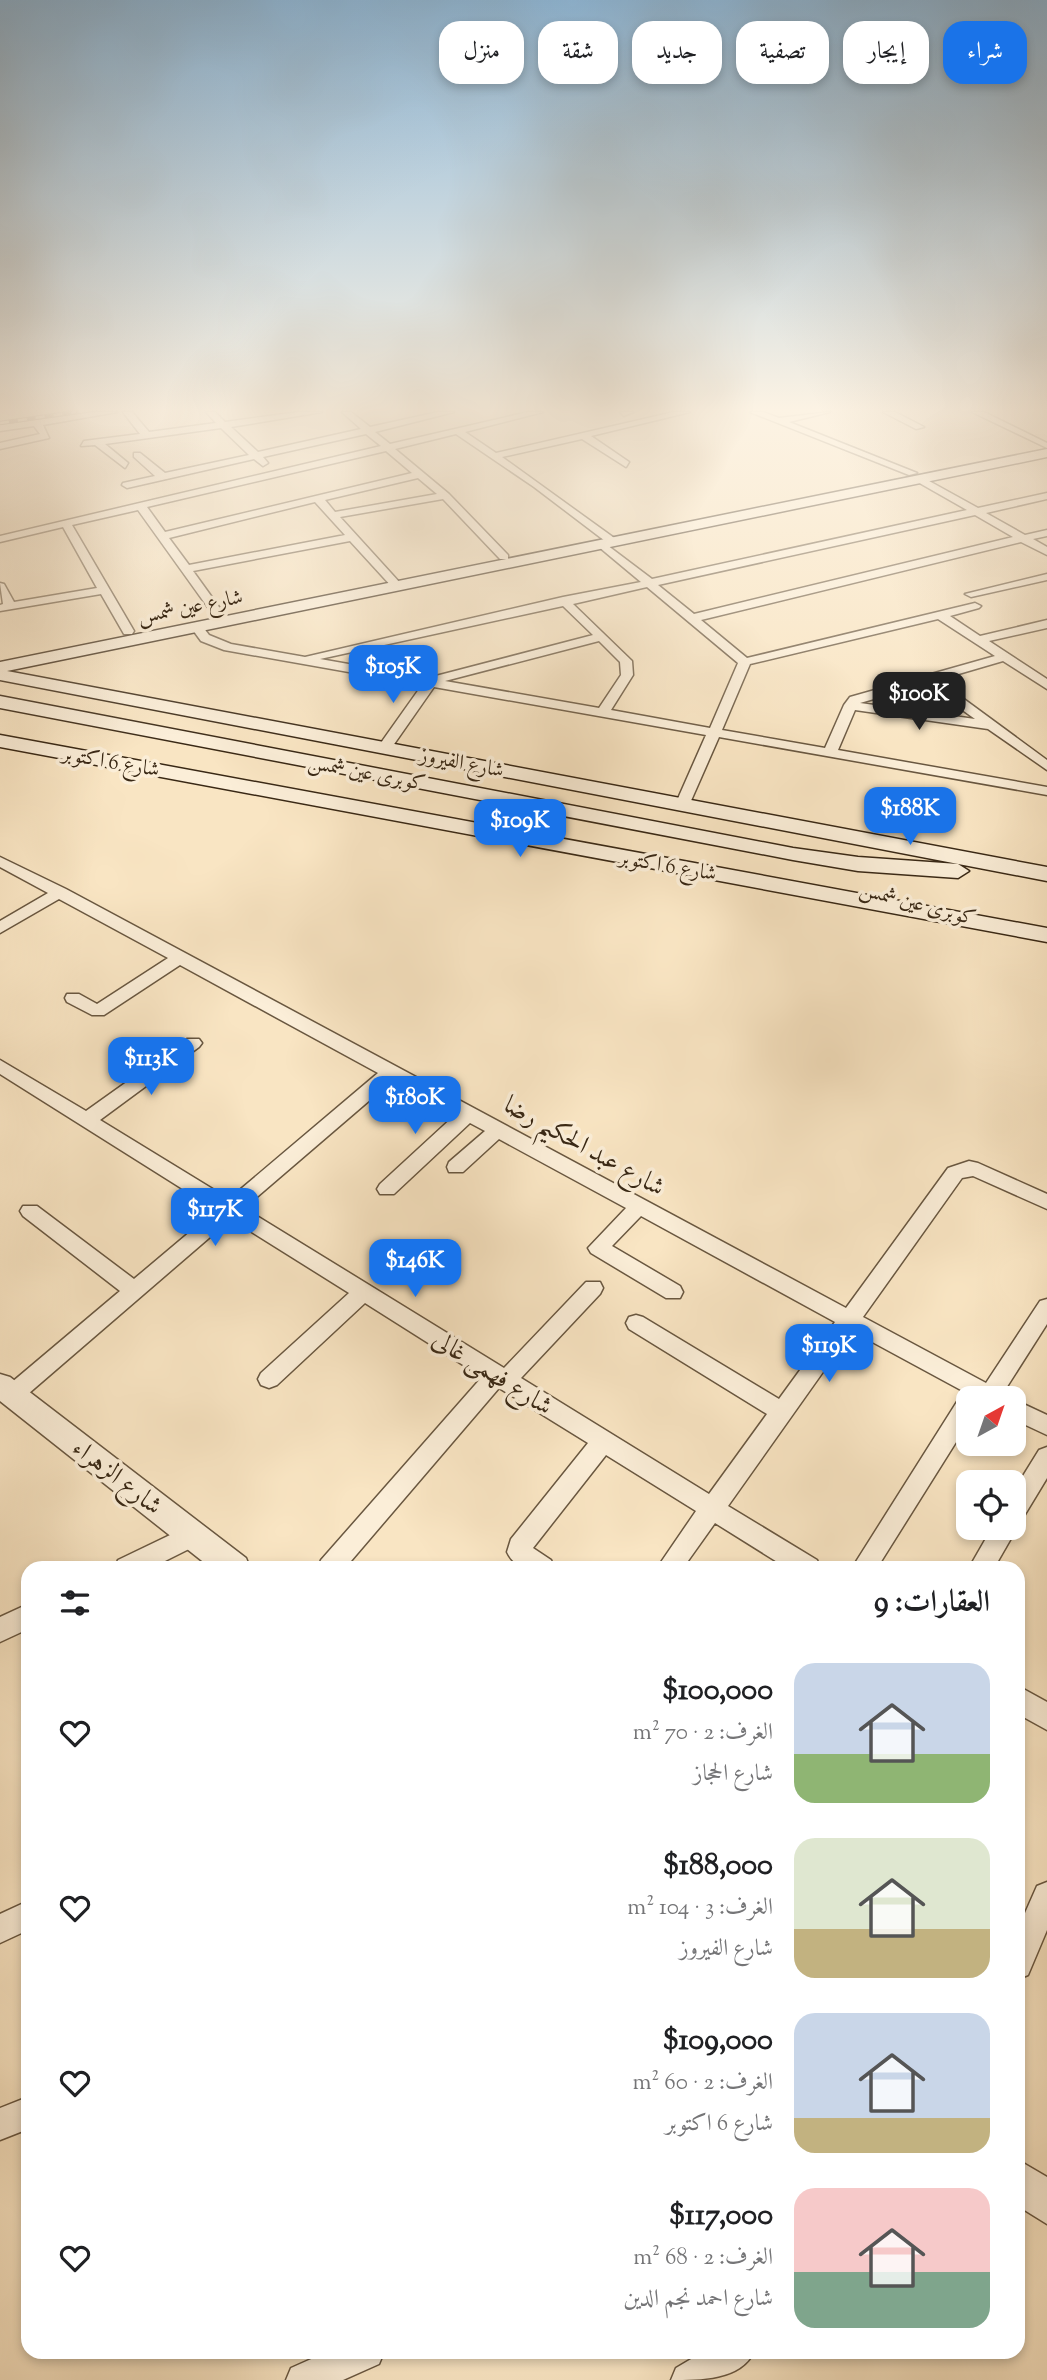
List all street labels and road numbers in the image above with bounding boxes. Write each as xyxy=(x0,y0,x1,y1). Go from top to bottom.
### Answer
street label: شارع عين شمس xyxy=(135,583,246,634)
street label: شارع 6 اكتوبر xyxy=(57,739,162,787)
street label: شارع الفيروز xyxy=(415,741,506,788)
street label: كوبرى عين شمس xyxy=(305,748,428,800)
street label: شارع 6 اكتوبر xyxy=(614,843,719,891)
street label: كوبرى عين شمس xyxy=(856,875,979,935)
street label: شارع عبد الحكيم رضا xyxy=(494,1088,671,1211)
street label: شارع فهمى غالى xyxy=(424,1322,559,1427)
street label: شارع الزهراء xyxy=(63,1431,170,1526)

